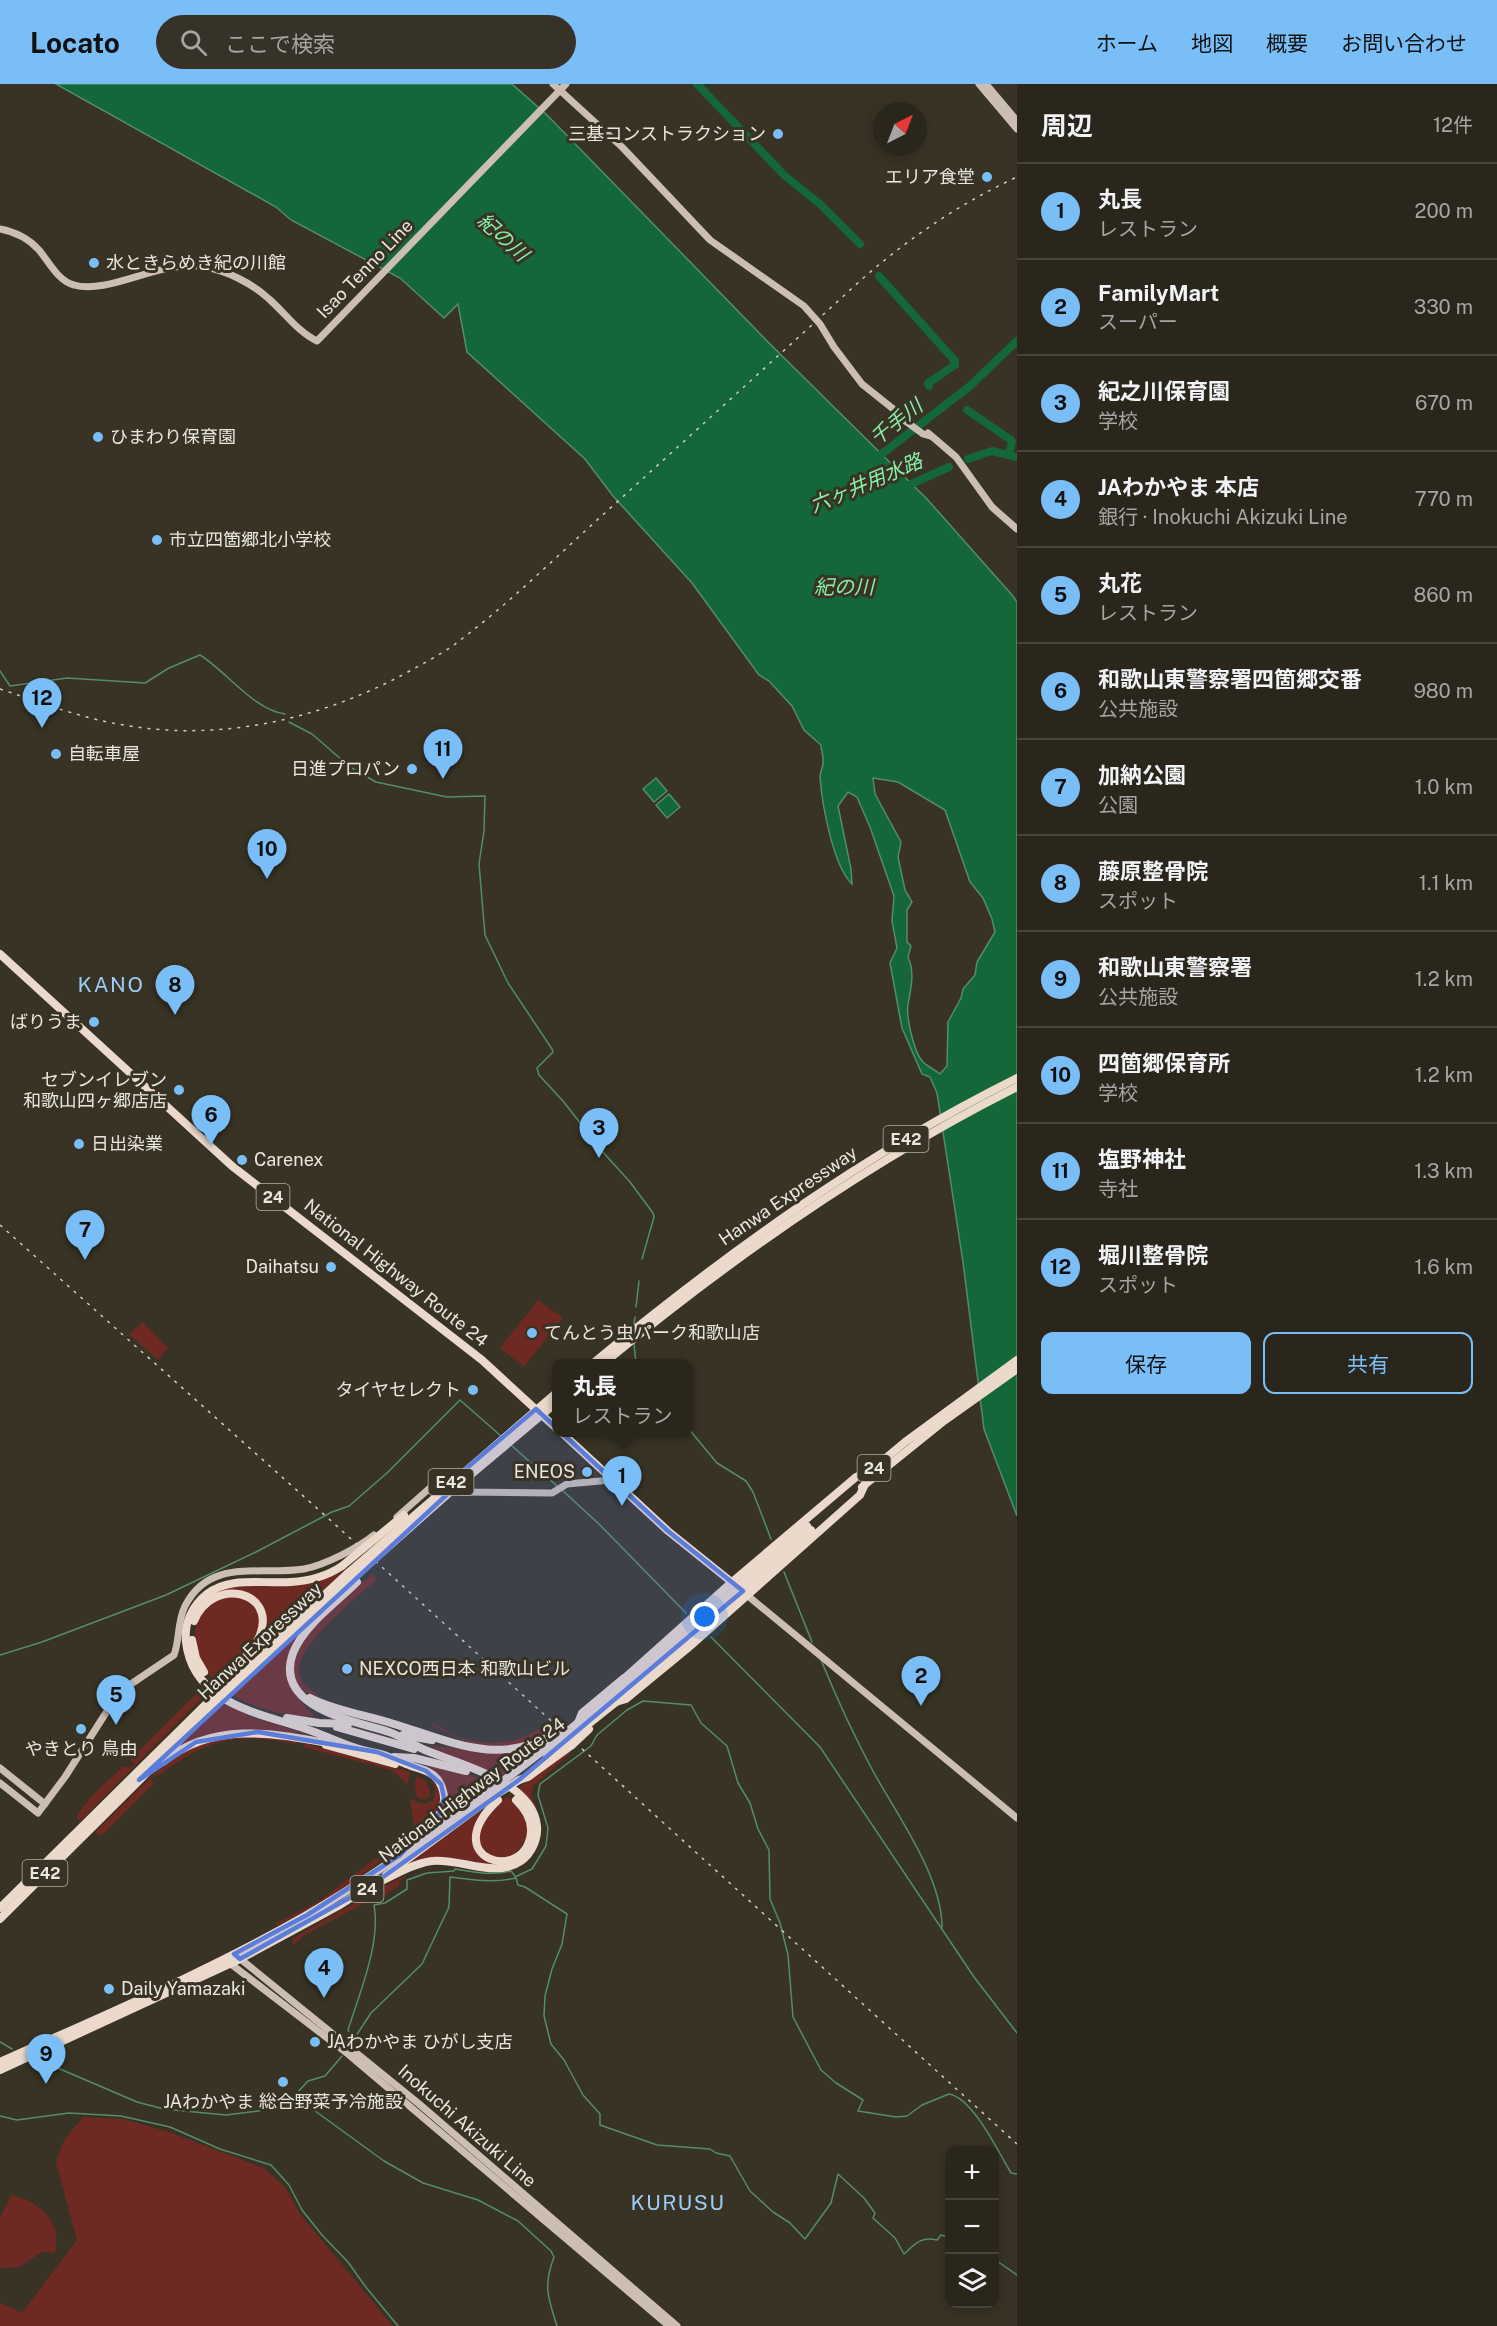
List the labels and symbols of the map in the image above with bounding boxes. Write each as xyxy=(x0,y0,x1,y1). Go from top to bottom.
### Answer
north arrow xyxy=(873,102,927,156)
place label: 三基コンストラクション xyxy=(568,123,766,144)
marker: 三基コンストラクション xyxy=(771,127,785,141)
place label: エリア食堂 xyxy=(885,166,975,187)
marker: エリア食堂 xyxy=(980,170,994,184)
water label: 紀の川 xyxy=(473,208,535,267)
street label: Isao Tenno Line xyxy=(312,215,417,322)
place label: 水ときらめき紀の川館 xyxy=(106,252,286,273)
marker: 水ときらめき紀の川館 xyxy=(87,256,101,270)
water label: 千手川 xyxy=(865,393,929,450)
place label: ひまわり保育園 xyxy=(110,426,236,447)
marker: ひまわり保育園 xyxy=(91,430,105,444)
water label: 六ヶ井用水路 xyxy=(806,448,928,517)
place label: 市立四箇郷北小学校 xyxy=(169,529,331,550)
marker: 市立四箇郷北小学校 xyxy=(150,533,164,547)
water label: 紀の川 xyxy=(814,575,876,599)
pin: 12 xyxy=(22,678,62,728)
pin: 11 xyxy=(424,730,462,779)
place label: 自転車屋 xyxy=(68,743,140,764)
marker: 自転車屋 xyxy=(49,747,63,761)
place label: 日進プロパン xyxy=(291,758,400,779)
marker: 日進プロパン xyxy=(405,762,419,776)
pin: 10 xyxy=(248,830,286,879)
pin: 8 xyxy=(156,966,195,1015)
district label: KANO xyxy=(78,972,144,997)
place label: ばりうま xyxy=(10,1011,82,1032)
marker: ばりうま xyxy=(87,1015,101,1029)
place label: セブンイレブン 和歌山四ヶ郷店店 xyxy=(23,1069,167,1111)
marker: セブンイレブン 和歌山四ヶ郷店店 xyxy=(172,1083,186,1097)
pin: 6 xyxy=(192,1096,230,1145)
pin: 3 xyxy=(580,1108,618,1158)
road number: E42 xyxy=(884,1126,928,1152)
place label: 日出染業 xyxy=(91,1133,163,1154)
marker: 日出染業 xyxy=(72,1137,86,1151)
street label: Hanwa Expressway xyxy=(715,1141,861,1250)
place label: Carenex xyxy=(254,1149,323,1170)
marker: Carenex xyxy=(235,1153,249,1167)
road number: 24 xyxy=(256,1184,290,1210)
street label: National Highway Route 24 xyxy=(300,1194,492,1351)
pin: 7 xyxy=(66,1210,104,1260)
place label: Daihatsu xyxy=(246,1256,319,1277)
marker: Daihatsu xyxy=(324,1260,338,1274)
place label: てんとう虫パーク和歌山店 xyxy=(544,1322,760,1343)
marker: てんとう虫パーク和歌山店 xyxy=(525,1326,539,1340)
place label: タイヤセレクト xyxy=(336,1379,461,1400)
marker: タイヤセレクト xyxy=(466,1383,480,1397)
road number: 24 xyxy=(858,1455,890,1481)
pin: 1 xyxy=(602,1456,642,1506)
place label: ENEOS xyxy=(514,1461,575,1482)
marker: ENEOS xyxy=(580,1465,594,1479)
road number: E42 xyxy=(428,1469,474,1495)
street label: Hanwa Expressway xyxy=(193,1577,326,1704)
your location xyxy=(690,1602,719,1631)
pin: 2 xyxy=(902,1656,940,1706)
place label: NEXCO西日本 和歌山ビル xyxy=(359,1658,570,1679)
marker: NEXCO西日本 和歌山ビル xyxy=(340,1662,354,1676)
pin: 5 xyxy=(96,1676,136,1725)
street label: National Highway Route 24 xyxy=(375,1713,569,1866)
marker: やきとり 鳥由 xyxy=(74,1722,88,1736)
place label: やきとり 鳥由 xyxy=(25,1738,137,1759)
road number: E42 xyxy=(22,1860,68,1886)
road number: 24 xyxy=(350,1876,384,1902)
pin: 4 xyxy=(304,1948,344,1998)
place label: Daily Yamazaki xyxy=(121,1978,245,1999)
marker: Daily Yamazaki xyxy=(102,1982,116,1996)
place label: JAわかやま ひがし支店 xyxy=(327,2031,513,2052)
pin: 9 xyxy=(26,2034,66,2084)
marker: JAわかやま ひがし支店 xyxy=(308,2035,322,2049)
street label: Inokuchi Akizuki Line xyxy=(394,2060,541,2191)
marker: JAわかやま 総合野菜予冷施設 xyxy=(276,2075,290,2089)
place label: JAわかやま 総合野菜予冷施設 xyxy=(163,2091,403,2112)
district label: KURUSU xyxy=(631,2190,725,2215)

